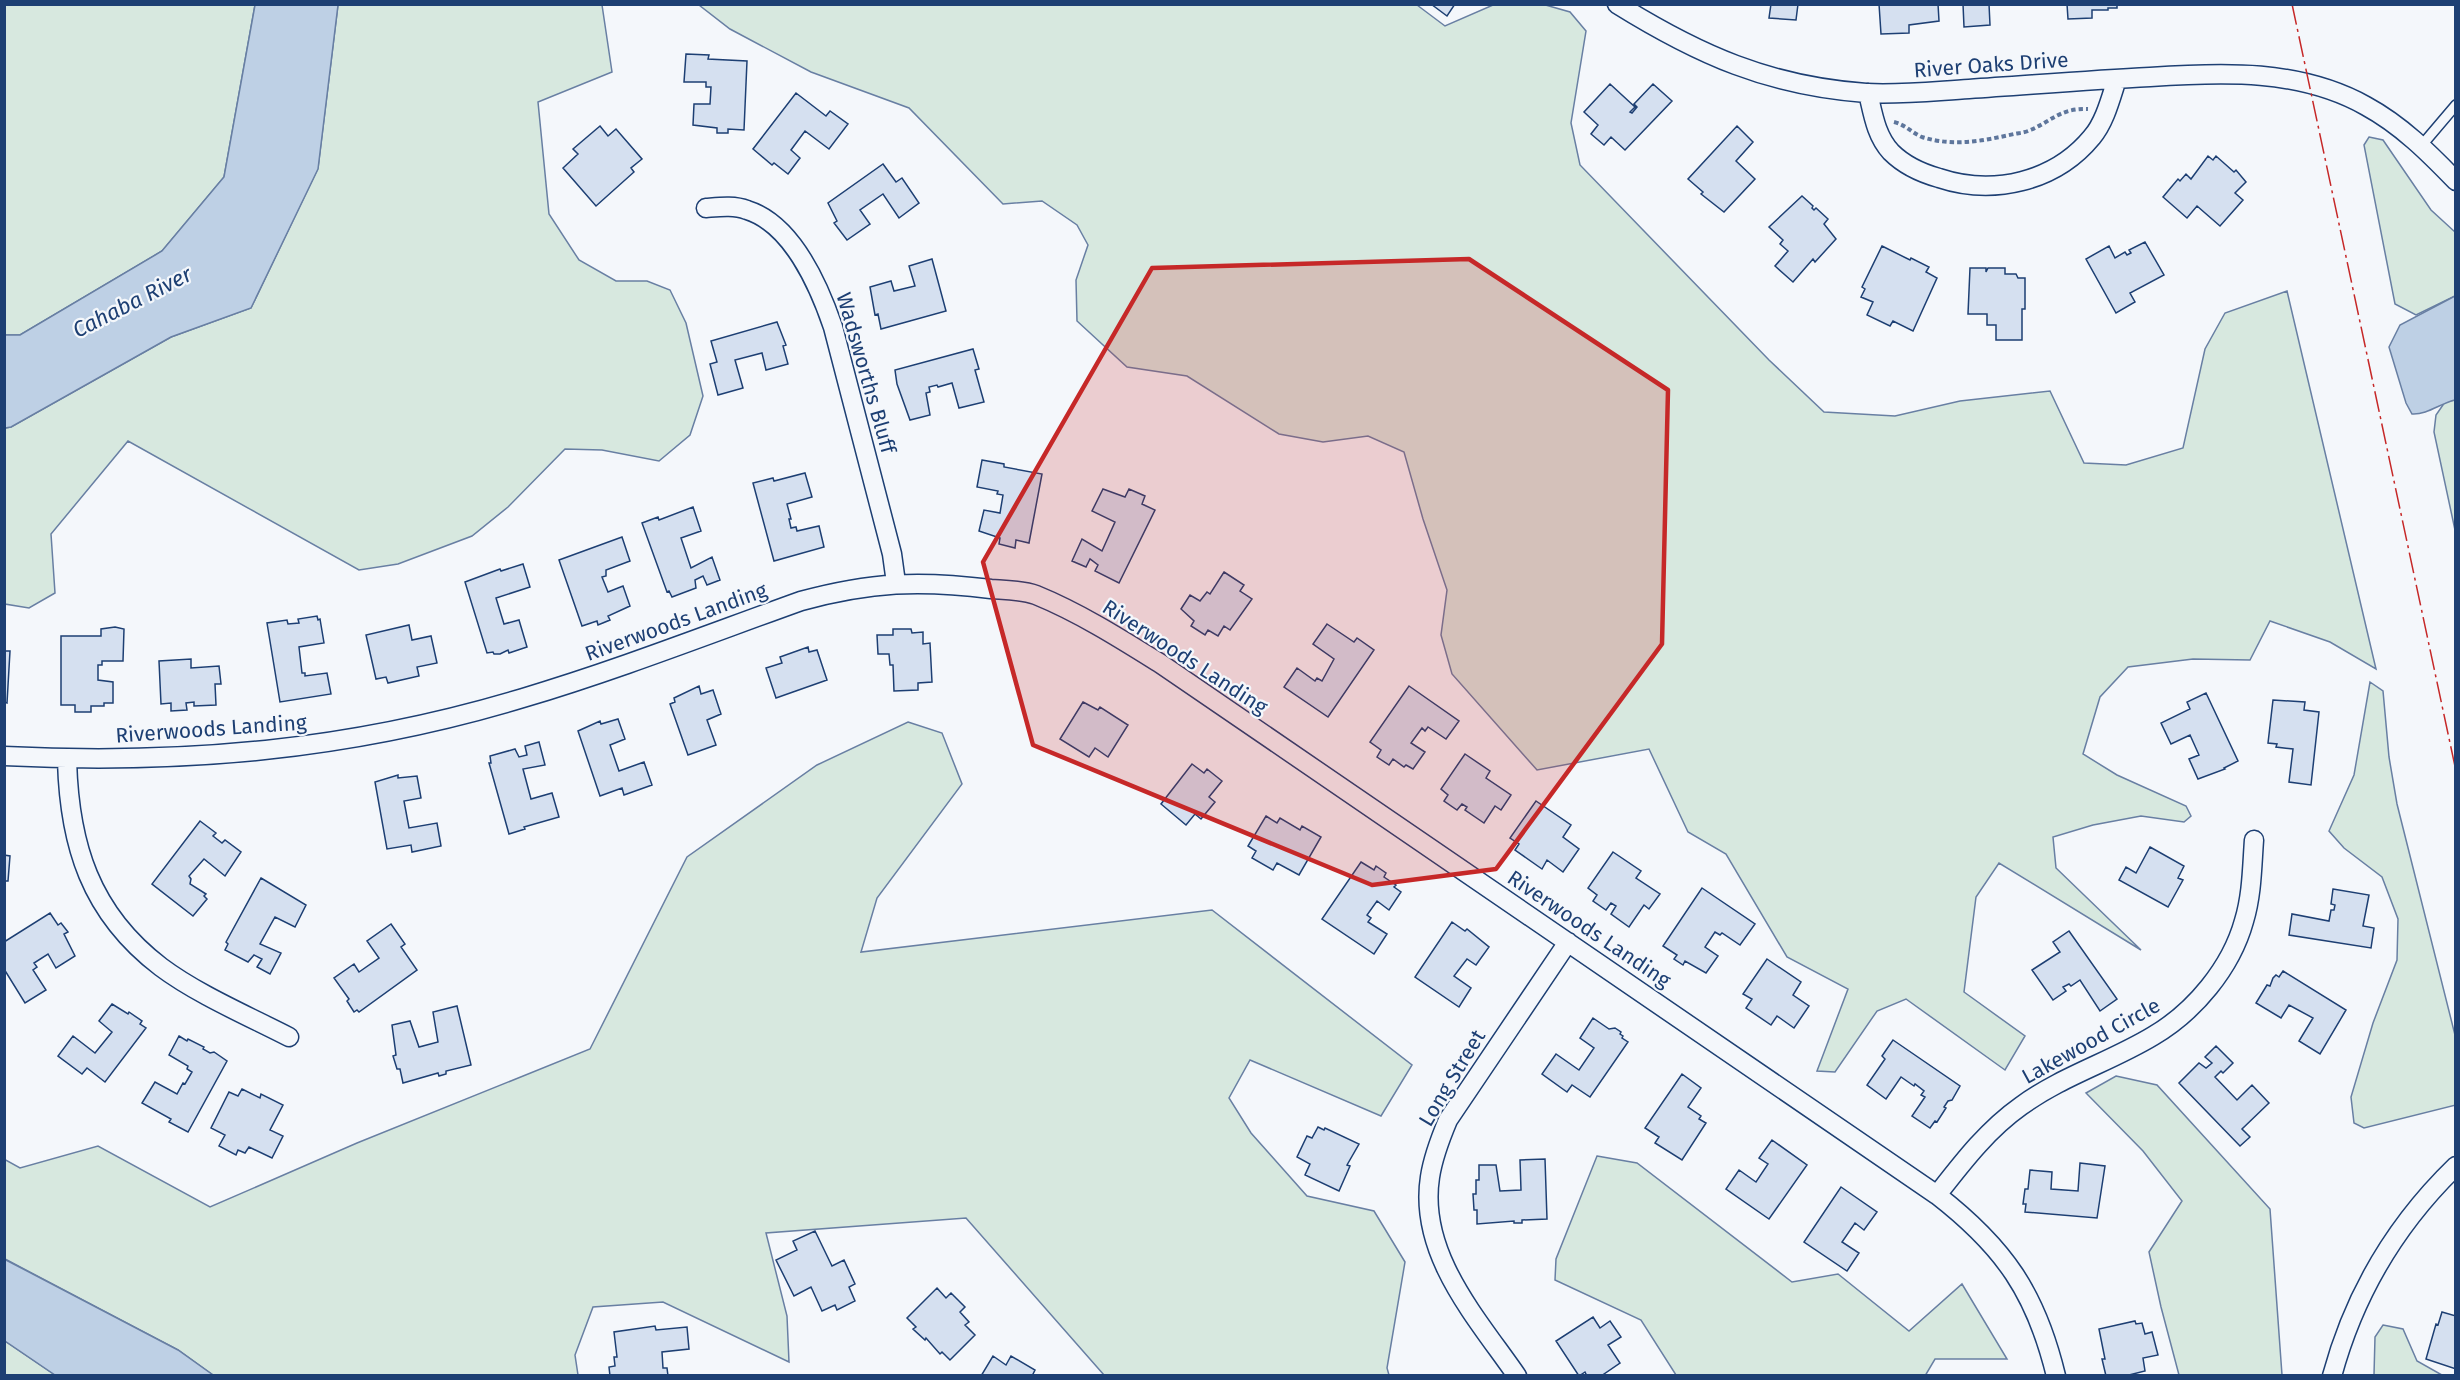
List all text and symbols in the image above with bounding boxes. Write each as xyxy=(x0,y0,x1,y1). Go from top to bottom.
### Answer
street label: River Oaks Drive xyxy=(1913,47,2069,83)
water label: Cahaba River xyxy=(68,260,197,344)
street label: Wadsworths Bluff xyxy=(831,290,902,458)
street label: Riverwoods Landing xyxy=(582,577,771,667)
street label: Riverwoods Landing xyxy=(1098,594,1273,720)
street label: Riverwoods Landing xyxy=(115,709,308,749)
street label: Riverwoods Landing xyxy=(1502,865,1676,993)
street label: Lakewood Circle xyxy=(2017,992,2165,1090)
street label: Long Street xyxy=(1413,1025,1491,1131)

